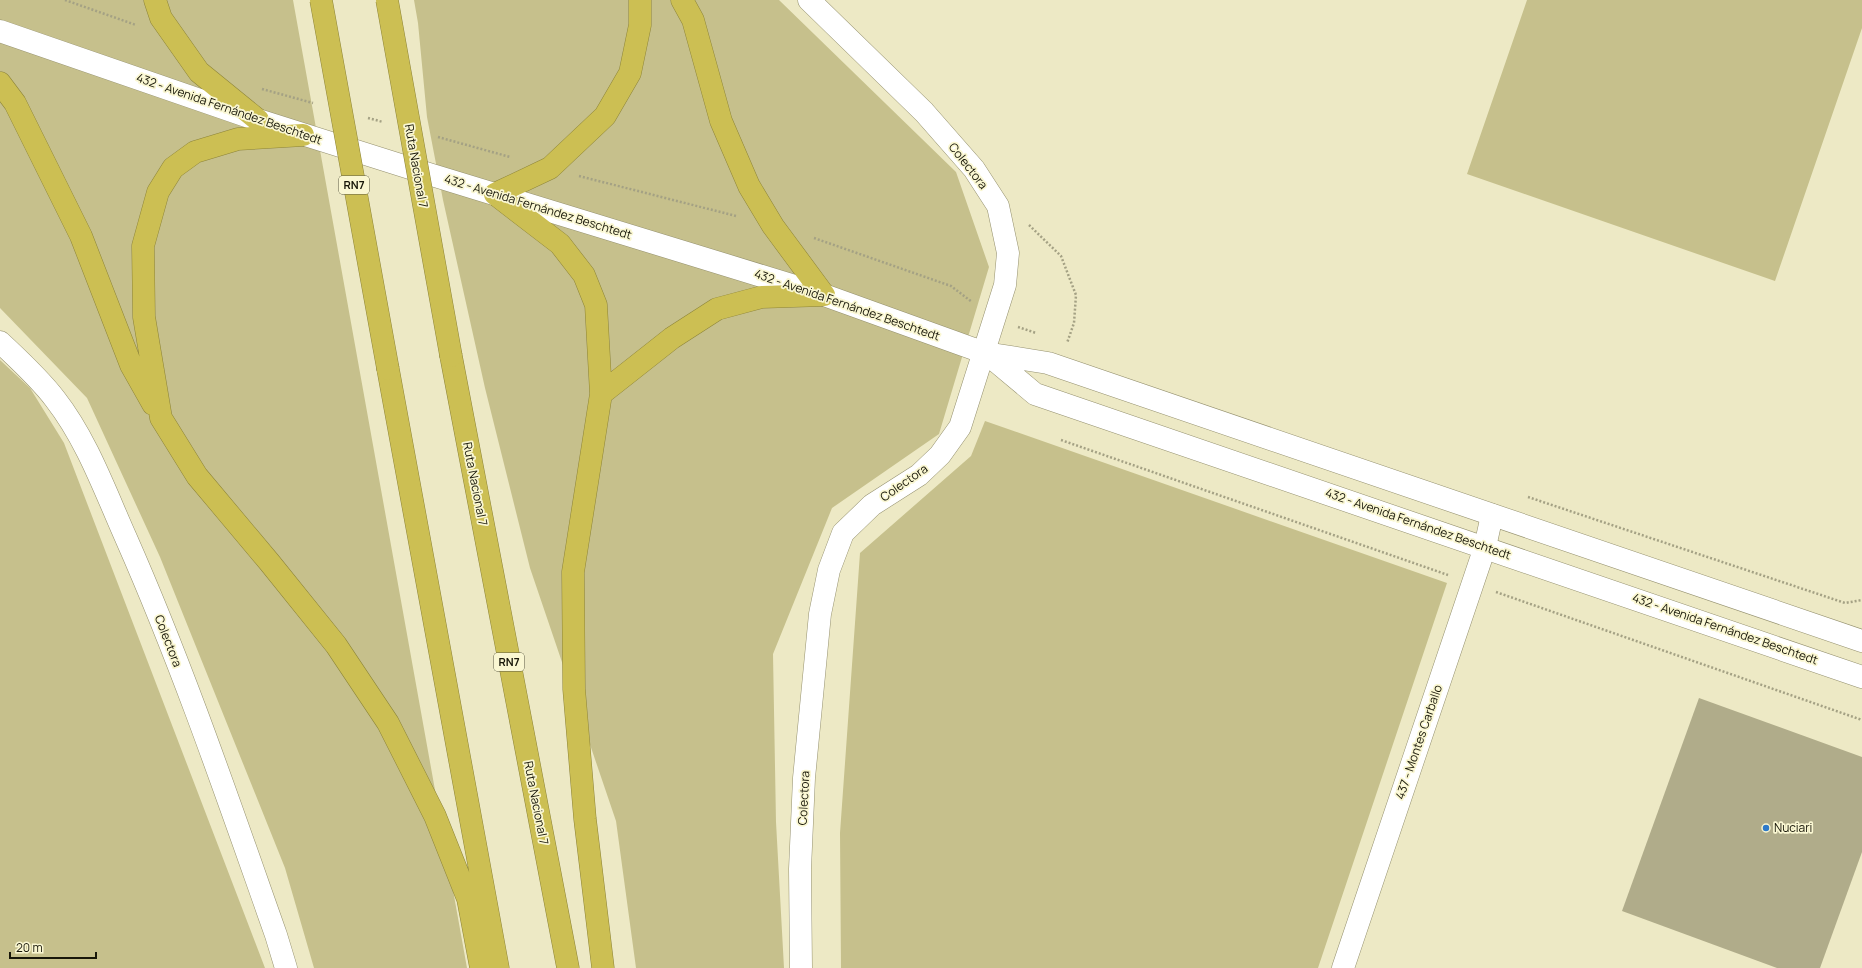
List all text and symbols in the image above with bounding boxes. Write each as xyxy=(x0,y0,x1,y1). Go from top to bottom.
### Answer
street label: 432 - Avenida Fernández Beschtedt xyxy=(134,69,324,148)
street label: Ruta Nacional 7 xyxy=(401,123,432,209)
street label: Colectora xyxy=(945,139,992,192)
street label: 432 - Avenida Fernández Beschtedt xyxy=(442,170,634,243)
road number: RN7 xyxy=(339,176,369,194)
street label: 432 - Avenida Fernández Beschtedt xyxy=(752,265,942,344)
street label: Ruta Nacional 7 xyxy=(459,441,492,527)
street label: Colectora xyxy=(876,460,931,505)
street label: 432 - Avenida Fernández Beschtedt xyxy=(1323,484,1513,563)
street label: 432 - Avenida Fernández Beschtedt xyxy=(1630,589,1820,668)
street label: Colectora xyxy=(151,612,186,669)
road number: RN7 xyxy=(494,653,524,671)
street label: 437 - Montes Carballo xyxy=(1391,682,1446,801)
street label: Ruta Nacional 7 xyxy=(520,760,553,846)
street label: Colectora xyxy=(794,770,813,826)
place label: Nuciari xyxy=(1774,819,1812,836)
marker: Nuciari xyxy=(1761,823,1771,833)
scale bar xyxy=(10,934,96,960)
text: 20 m xyxy=(16,939,43,956)

